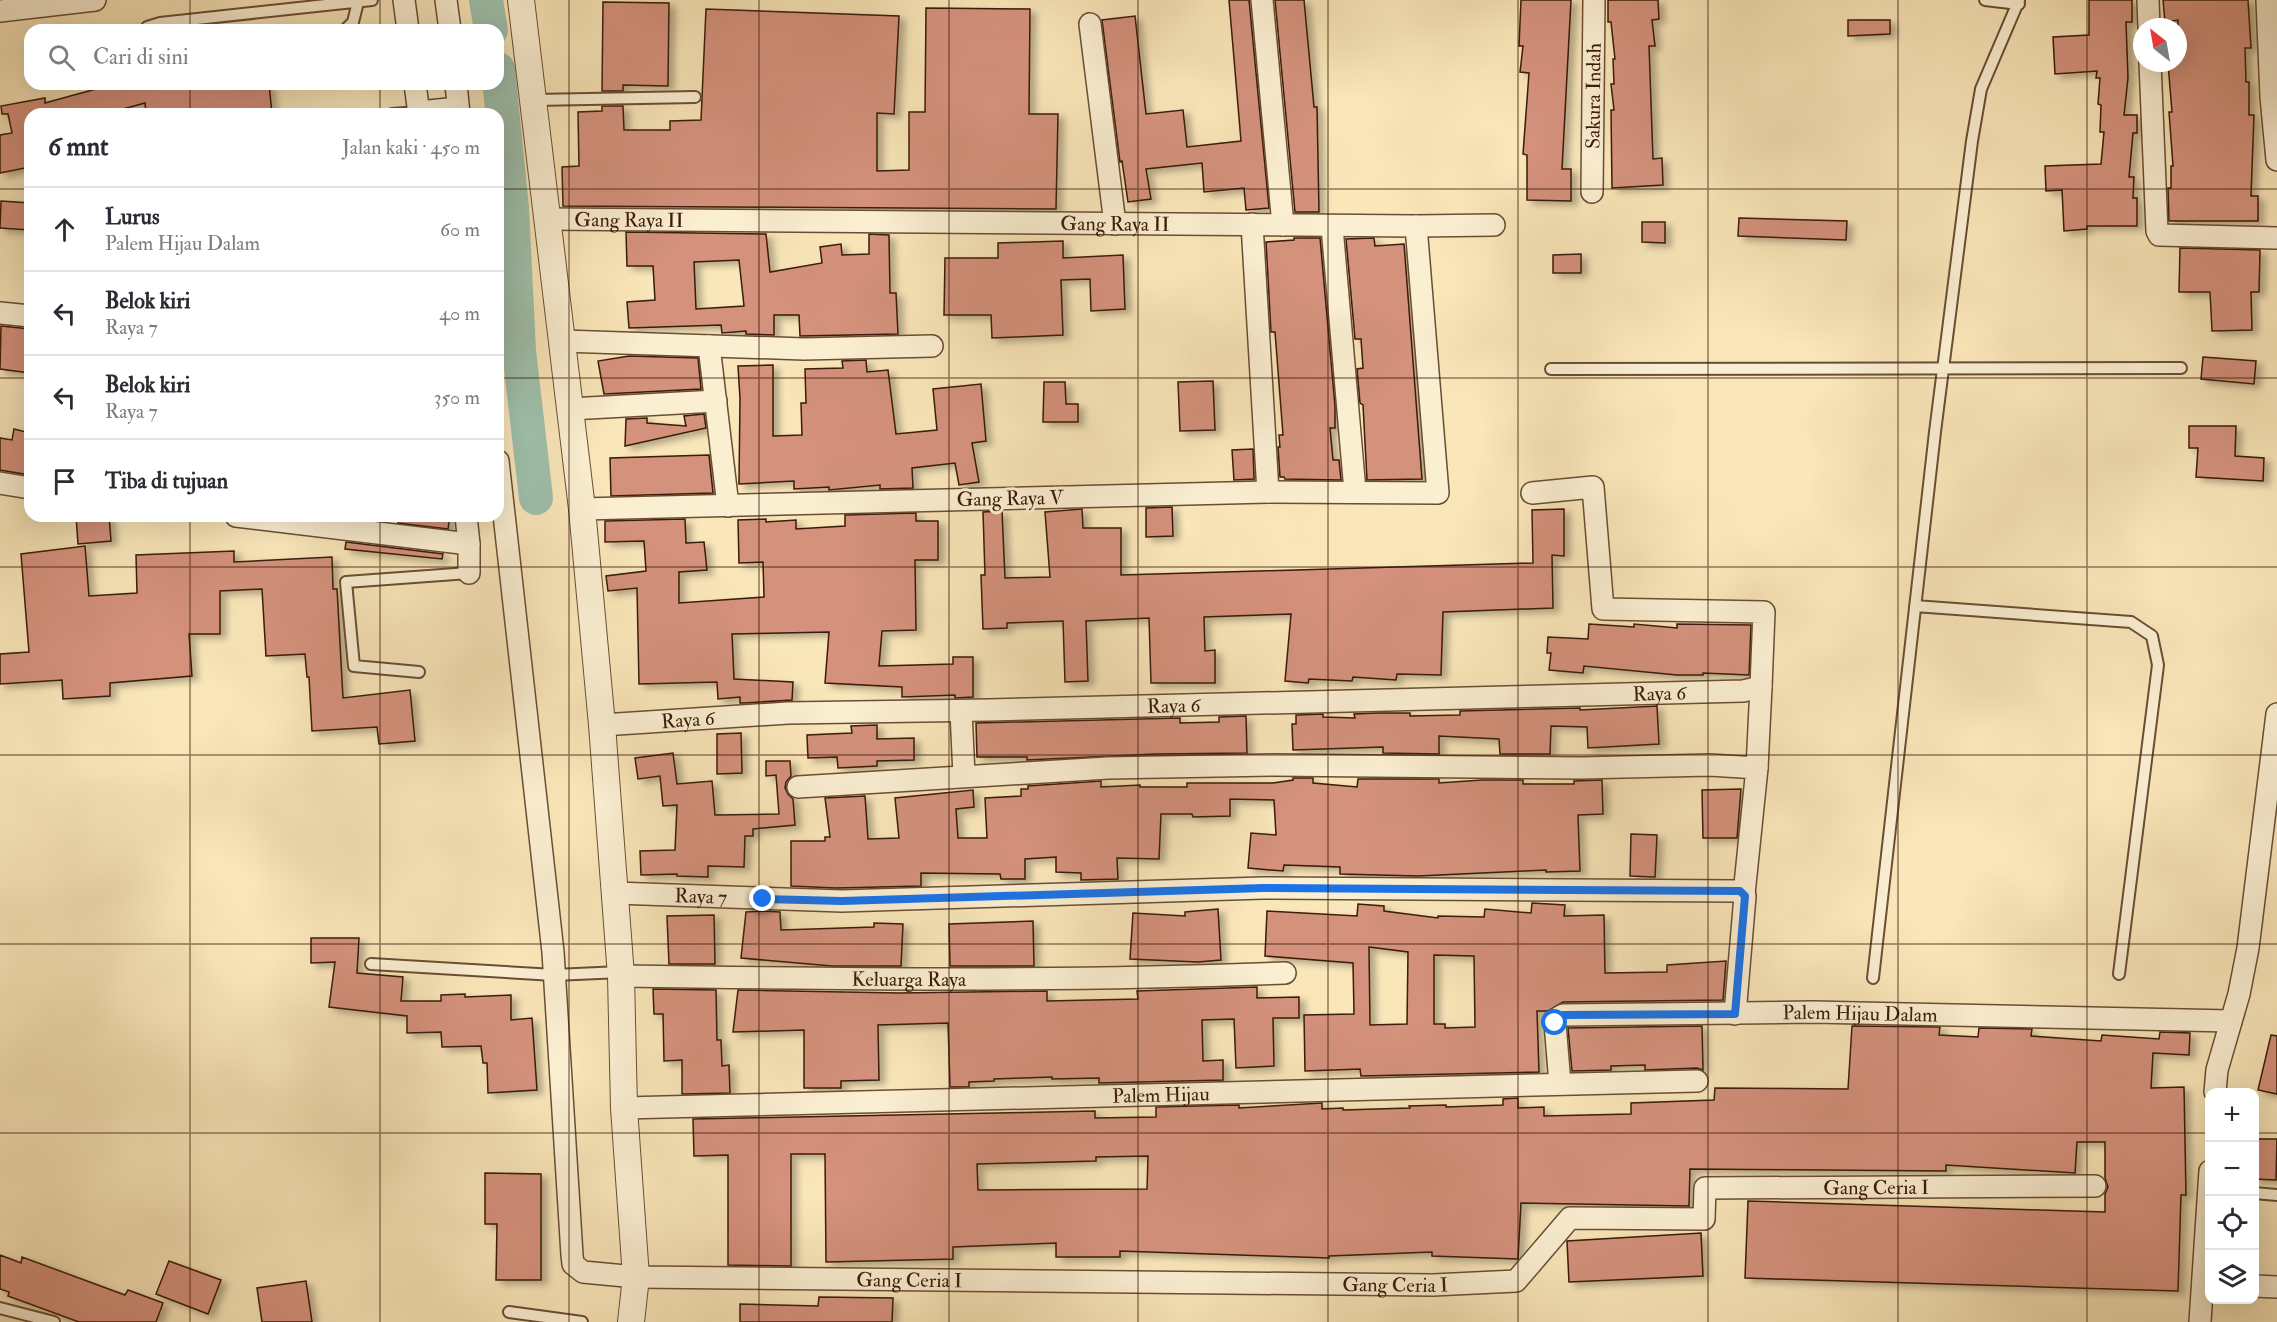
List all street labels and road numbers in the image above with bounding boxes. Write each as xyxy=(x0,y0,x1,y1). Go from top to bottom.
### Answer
street label: Sakura Indah xyxy=(1580,42,1607,149)
street label: Gang Raya II xyxy=(574,207,684,233)
street label: Gang Raya II xyxy=(1060,211,1170,237)
street label: Gang Raya V xyxy=(956,485,1065,512)
street label: Raya 6 xyxy=(1632,680,1687,707)
street label: Raya 6 xyxy=(1146,693,1202,719)
street label: Raya 6 xyxy=(660,706,716,734)
street label: Raya 7 xyxy=(674,883,728,910)
street label: Keluarga Raya xyxy=(852,967,967,992)
street label: Palem Hijau Dalam xyxy=(1782,1000,1938,1028)
street label: Palem Hijau xyxy=(1112,1081,1210,1109)
street label: Gang Ceria I xyxy=(1823,1175,1929,1200)
street label: Gang Ceria I xyxy=(856,1267,962,1293)
street label: Gang Ceria I xyxy=(1342,1272,1449,1298)

